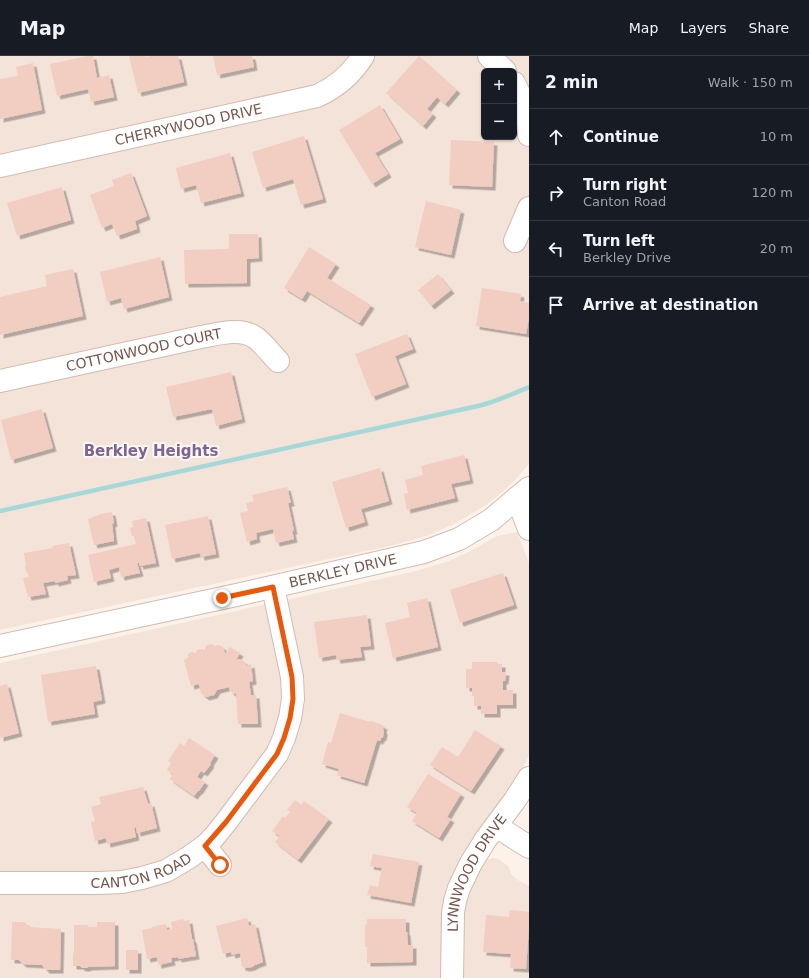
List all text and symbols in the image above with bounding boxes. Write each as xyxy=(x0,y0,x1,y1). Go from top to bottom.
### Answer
text: Map xyxy=(20,17,65,39)
text: Map xyxy=(629,20,658,36)
text: Layers xyxy=(680,20,727,36)
text: Share xyxy=(749,20,789,36)
map controls xyxy=(481,68,517,140)
button: + xyxy=(481,68,517,104)
text: 2 min xyxy=(545,72,598,92)
text: Walk · 150 m xyxy=(708,75,793,90)
street label: CHERRYWOOD DRIVE xyxy=(113,100,264,148)
button: − xyxy=(481,104,517,140)
icon: ahead xyxy=(545,126,567,148)
text: Continue xyxy=(583,128,659,146)
text: 10 m xyxy=(760,129,793,144)
text: Turn right xyxy=(583,176,667,194)
icon: right xyxy=(545,182,567,204)
text: 120 m xyxy=(751,185,793,200)
text: Canton Road xyxy=(583,194,666,209)
text: Turn left xyxy=(583,232,655,250)
icon: left xyxy=(545,238,567,260)
text: 20 m xyxy=(760,241,793,256)
text: Berkley Drive xyxy=(583,250,671,265)
icon: arrive xyxy=(545,294,567,316)
text: Arrive at destination xyxy=(583,296,758,314)
street label: COTTONWOOD COURT xyxy=(64,325,223,374)
district label: Berkley Heights xyxy=(84,442,218,460)
street label: BERKLEY DRIVE xyxy=(287,551,398,591)
route end xyxy=(213,589,231,607)
street label: LYNNWOOD DRIVE xyxy=(444,811,510,932)
street label: CANTON ROAD xyxy=(90,850,194,891)
route start xyxy=(211,856,229,874)

